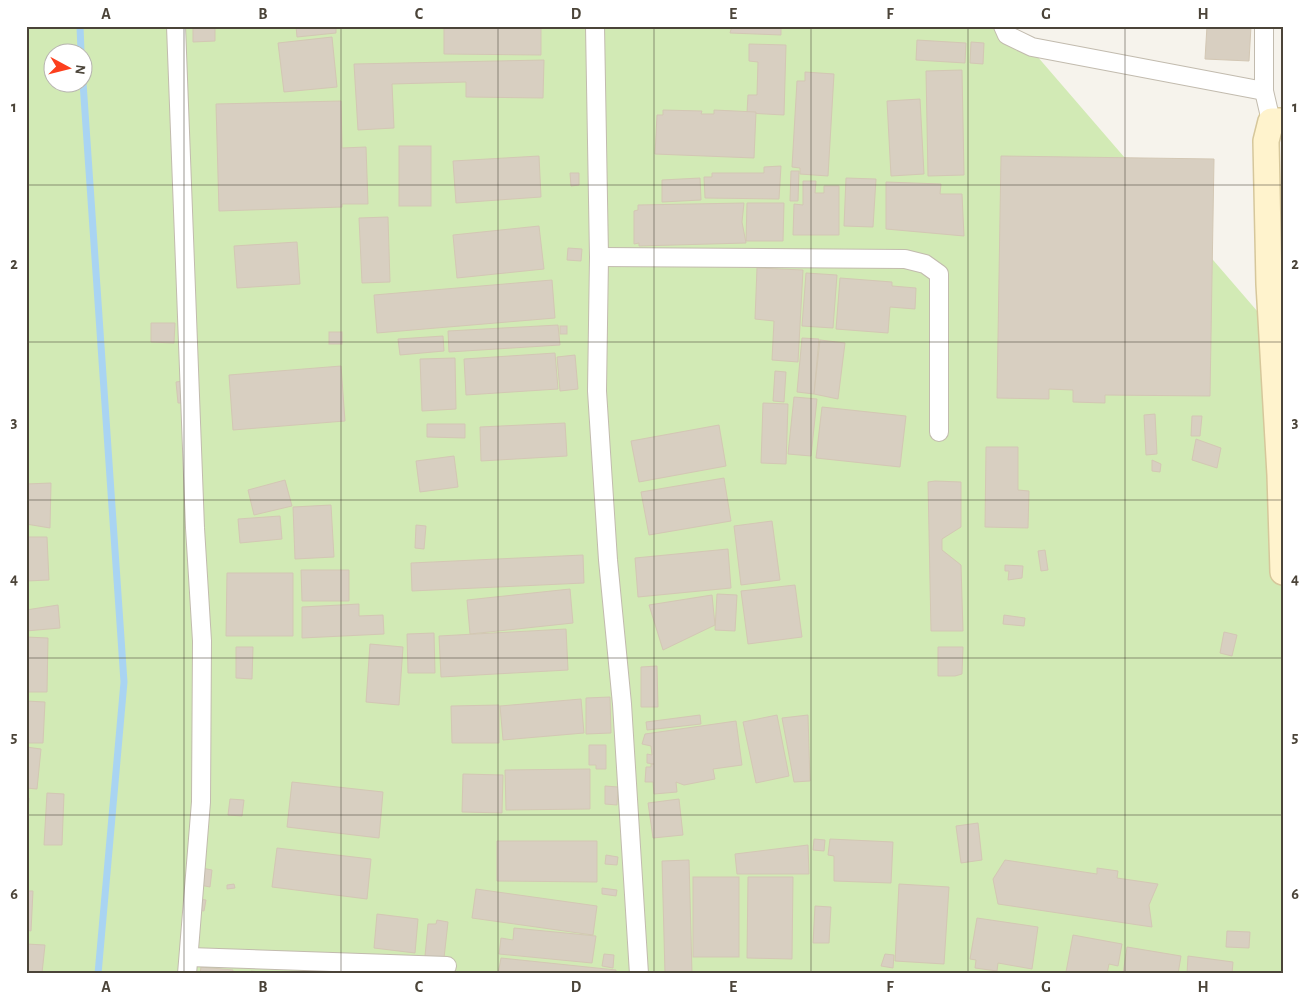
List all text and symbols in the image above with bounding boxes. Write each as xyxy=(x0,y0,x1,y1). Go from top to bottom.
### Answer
text: A xyxy=(101,6,111,22)
text: B xyxy=(258,6,268,22)
text: C xyxy=(415,6,424,22)
text: D xyxy=(571,6,582,22)
text: E xyxy=(729,6,737,22)
text: F xyxy=(886,6,894,22)
text: G xyxy=(1041,6,1051,22)
text: H xyxy=(1197,6,1209,22)
north arrow xyxy=(42,42,92,92)
text: N xyxy=(72,64,87,75)
text: 1 xyxy=(11,99,17,115)
text: 1 xyxy=(1292,99,1298,115)
text: 2 xyxy=(10,256,18,272)
text: 2 xyxy=(1291,256,1299,272)
text: 3 xyxy=(11,414,18,430)
text: 3 xyxy=(1292,414,1299,430)
text: 4 xyxy=(10,571,18,587)
text: 4 xyxy=(1291,571,1299,587)
text: 5 xyxy=(11,729,18,745)
text: 5 xyxy=(1292,729,1299,745)
text: 6 xyxy=(10,886,18,902)
text: 6 xyxy=(1291,886,1299,902)
text: A xyxy=(101,979,111,995)
text: B xyxy=(258,979,268,995)
text: C xyxy=(415,979,424,995)
text: D xyxy=(571,979,582,995)
text: E xyxy=(729,979,737,995)
text: F xyxy=(886,979,894,995)
text: G xyxy=(1041,979,1051,995)
text: H xyxy=(1197,979,1209,995)

